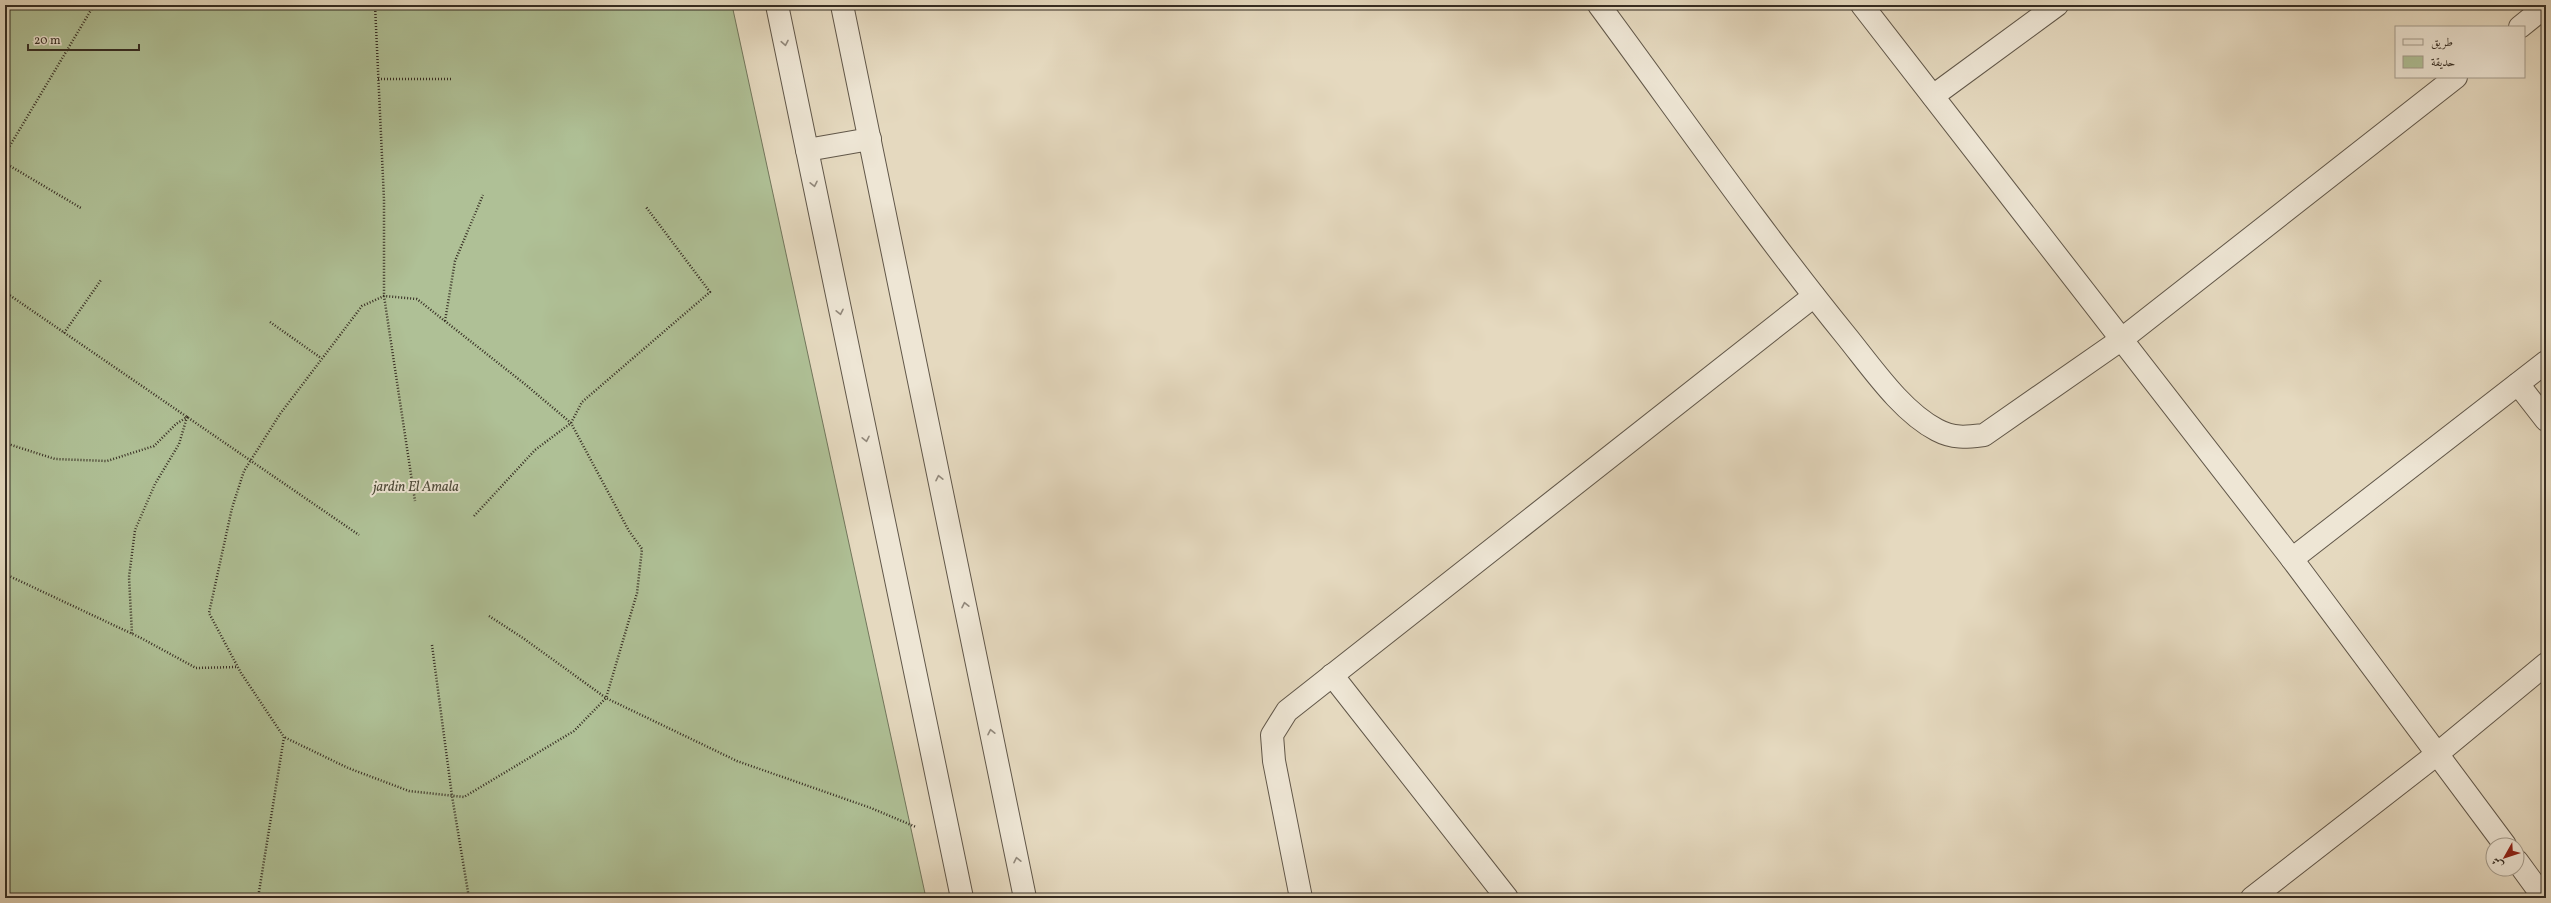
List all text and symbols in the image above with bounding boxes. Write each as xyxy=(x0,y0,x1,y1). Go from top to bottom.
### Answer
scale bar xyxy=(28,26,139,52)
legend xyxy=(2395,26,2525,78)
text: 20 m xyxy=(34,33,61,49)
text: طريق xyxy=(2431,35,2453,51)
one-way arrow xyxy=(780,40,789,46)
text: حديقة xyxy=(2431,55,2455,71)
one-way arrow xyxy=(809,181,817,187)
one-way arrow xyxy=(835,308,844,315)
one-way arrow xyxy=(862,436,870,442)
one-way arrow xyxy=(936,474,944,481)
park label: jardin El Amala xyxy=(371,478,459,497)
one-way arrow xyxy=(961,602,970,608)
one-way arrow xyxy=(987,729,996,736)
north arrow xyxy=(2485,837,2525,877)
text: ش xyxy=(2489,853,2508,871)
one-way arrow xyxy=(1013,857,1022,863)

